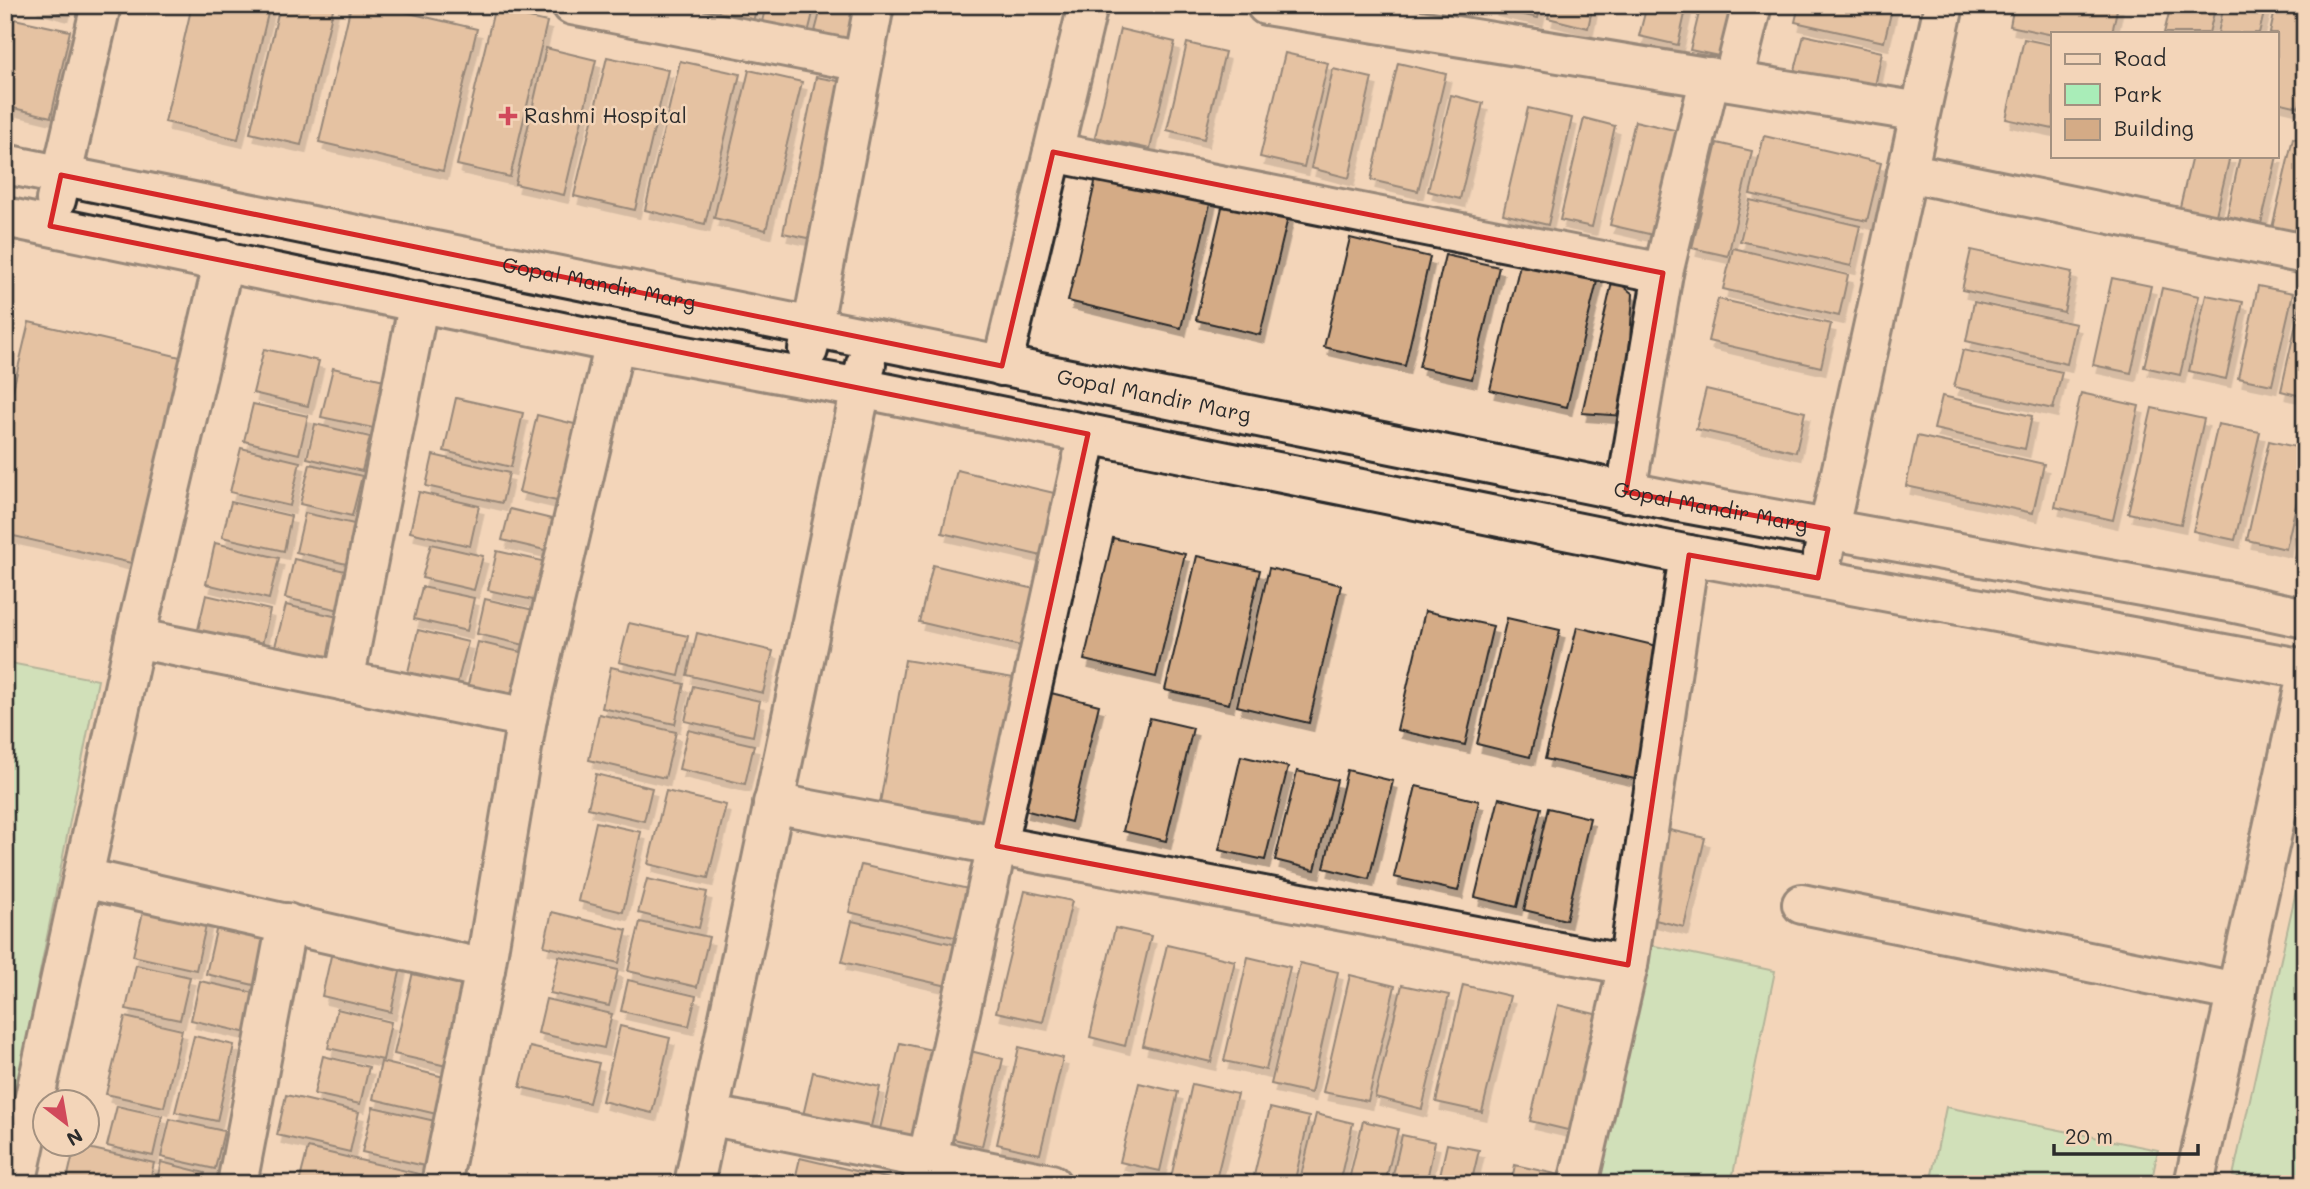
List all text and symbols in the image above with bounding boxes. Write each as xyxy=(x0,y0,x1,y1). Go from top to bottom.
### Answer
legend xyxy=(2051,32,2278,158)
text: Road xyxy=(2114,44,2166,71)
text: Park xyxy=(2114,80,2162,107)
place label: Rashmi Hospital xyxy=(524,101,687,128)
marker: Rashmi Hospital xyxy=(498,106,518,126)
text: Building xyxy=(2114,114,2194,141)
street label: Gopal Mandir Marg xyxy=(500,250,699,315)
street label: Gopal Mandir Marg xyxy=(1055,362,1253,427)
street label: Gopal Mandir Marg xyxy=(1612,474,1810,537)
north arrow xyxy=(32,1088,102,1158)
scale bar xyxy=(2054,1112,2198,1156)
text: 20 m xyxy=(2065,1122,2113,1149)
text: N xyxy=(62,1124,88,1152)

